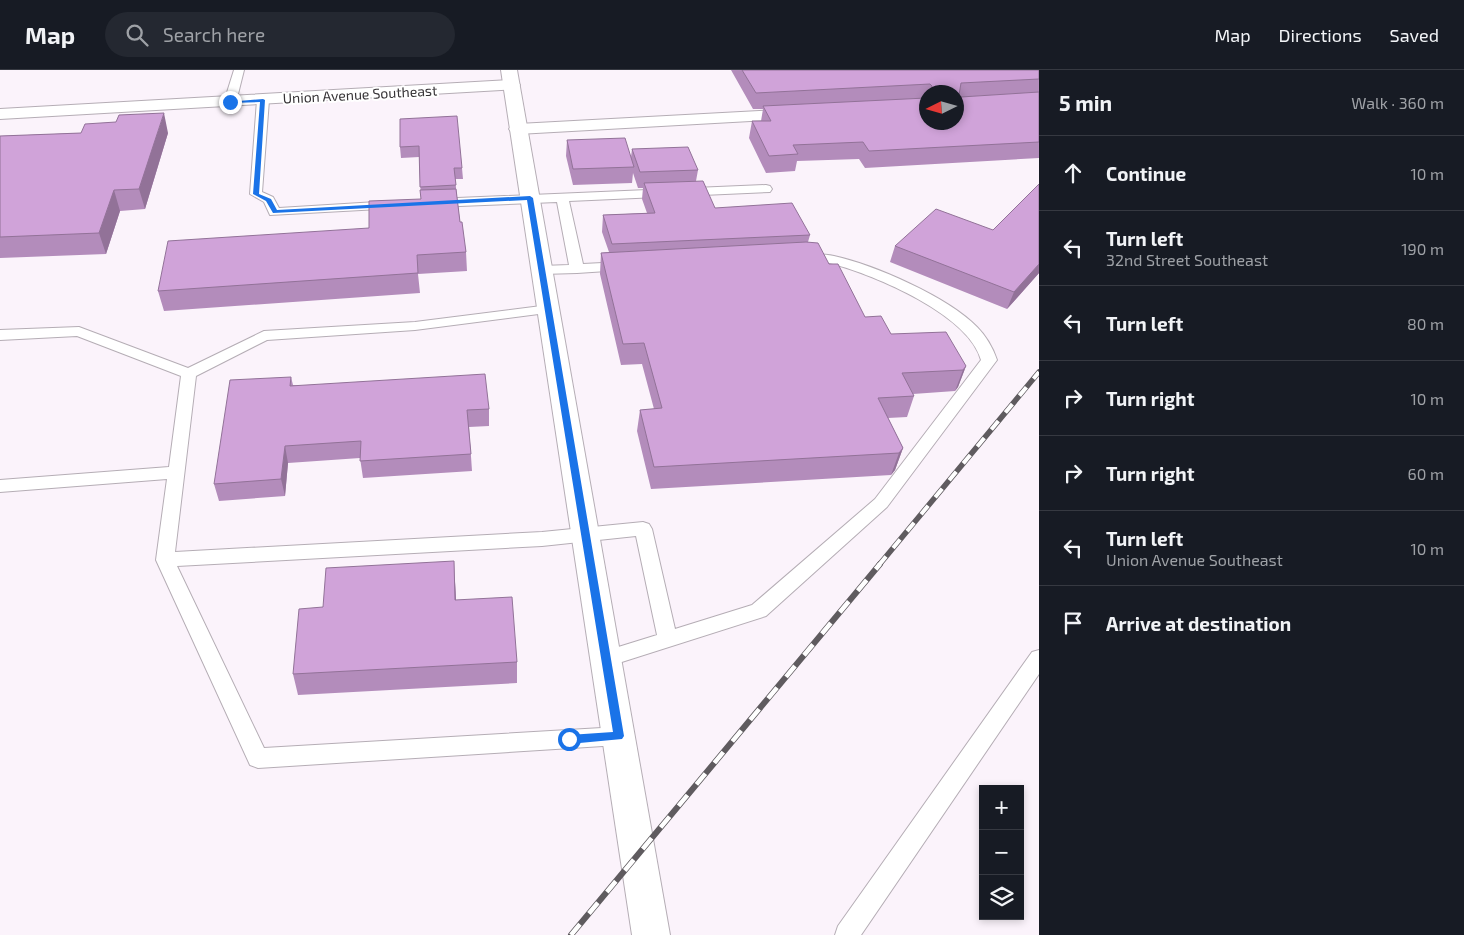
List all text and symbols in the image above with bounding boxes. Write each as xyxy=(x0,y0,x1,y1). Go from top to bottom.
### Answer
search box xyxy=(105,12,455,57)
text: Map xyxy=(25,20,75,49)
icon: search xyxy=(123,21,151,49)
text: Search here xyxy=(163,23,265,46)
text: Map xyxy=(1214,24,1251,46)
text: Directions xyxy=(1279,24,1362,46)
text: Saved xyxy=(1390,24,1439,46)
street label: Union Avenue Southeast xyxy=(282,81,438,107)
north arrow xyxy=(919,85,964,130)
text: 5 min xyxy=(1059,90,1112,115)
route end xyxy=(219,91,242,114)
text: Walk · 360 m xyxy=(1351,93,1444,112)
icon: ahead xyxy=(1059,159,1087,187)
text: Continue xyxy=(1106,162,1186,185)
text: 10 m xyxy=(1410,164,1444,183)
text: Turn left xyxy=(1106,227,1183,250)
icon: left xyxy=(1059,234,1087,262)
text: 190 m xyxy=(1401,239,1444,258)
text: 32nd Street Southeast xyxy=(1106,250,1268,269)
icon: left xyxy=(1059,309,1087,337)
text: Turn left xyxy=(1106,312,1183,335)
text: 80 m xyxy=(1407,314,1444,333)
icon: right xyxy=(1059,384,1087,412)
text: Turn right xyxy=(1106,387,1194,410)
text: 10 m xyxy=(1410,389,1444,408)
icon: right xyxy=(1059,459,1087,487)
text: Turn right xyxy=(1106,462,1194,485)
text: 60 m xyxy=(1408,464,1444,483)
text: Turn left xyxy=(1106,527,1183,550)
icon: left xyxy=(1059,534,1087,562)
text: 10 m xyxy=(1410,539,1444,558)
text: Union Avenue Southeast xyxy=(1106,550,1283,569)
icon: arrive xyxy=(1059,609,1087,637)
text: Arrive at destination xyxy=(1106,612,1291,635)
route start xyxy=(558,728,581,751)
map controls xyxy=(979,785,1024,920)
button: + xyxy=(979,785,1024,830)
button: − xyxy=(979,830,1024,875)
button: layers xyxy=(979,875,1024,920)

